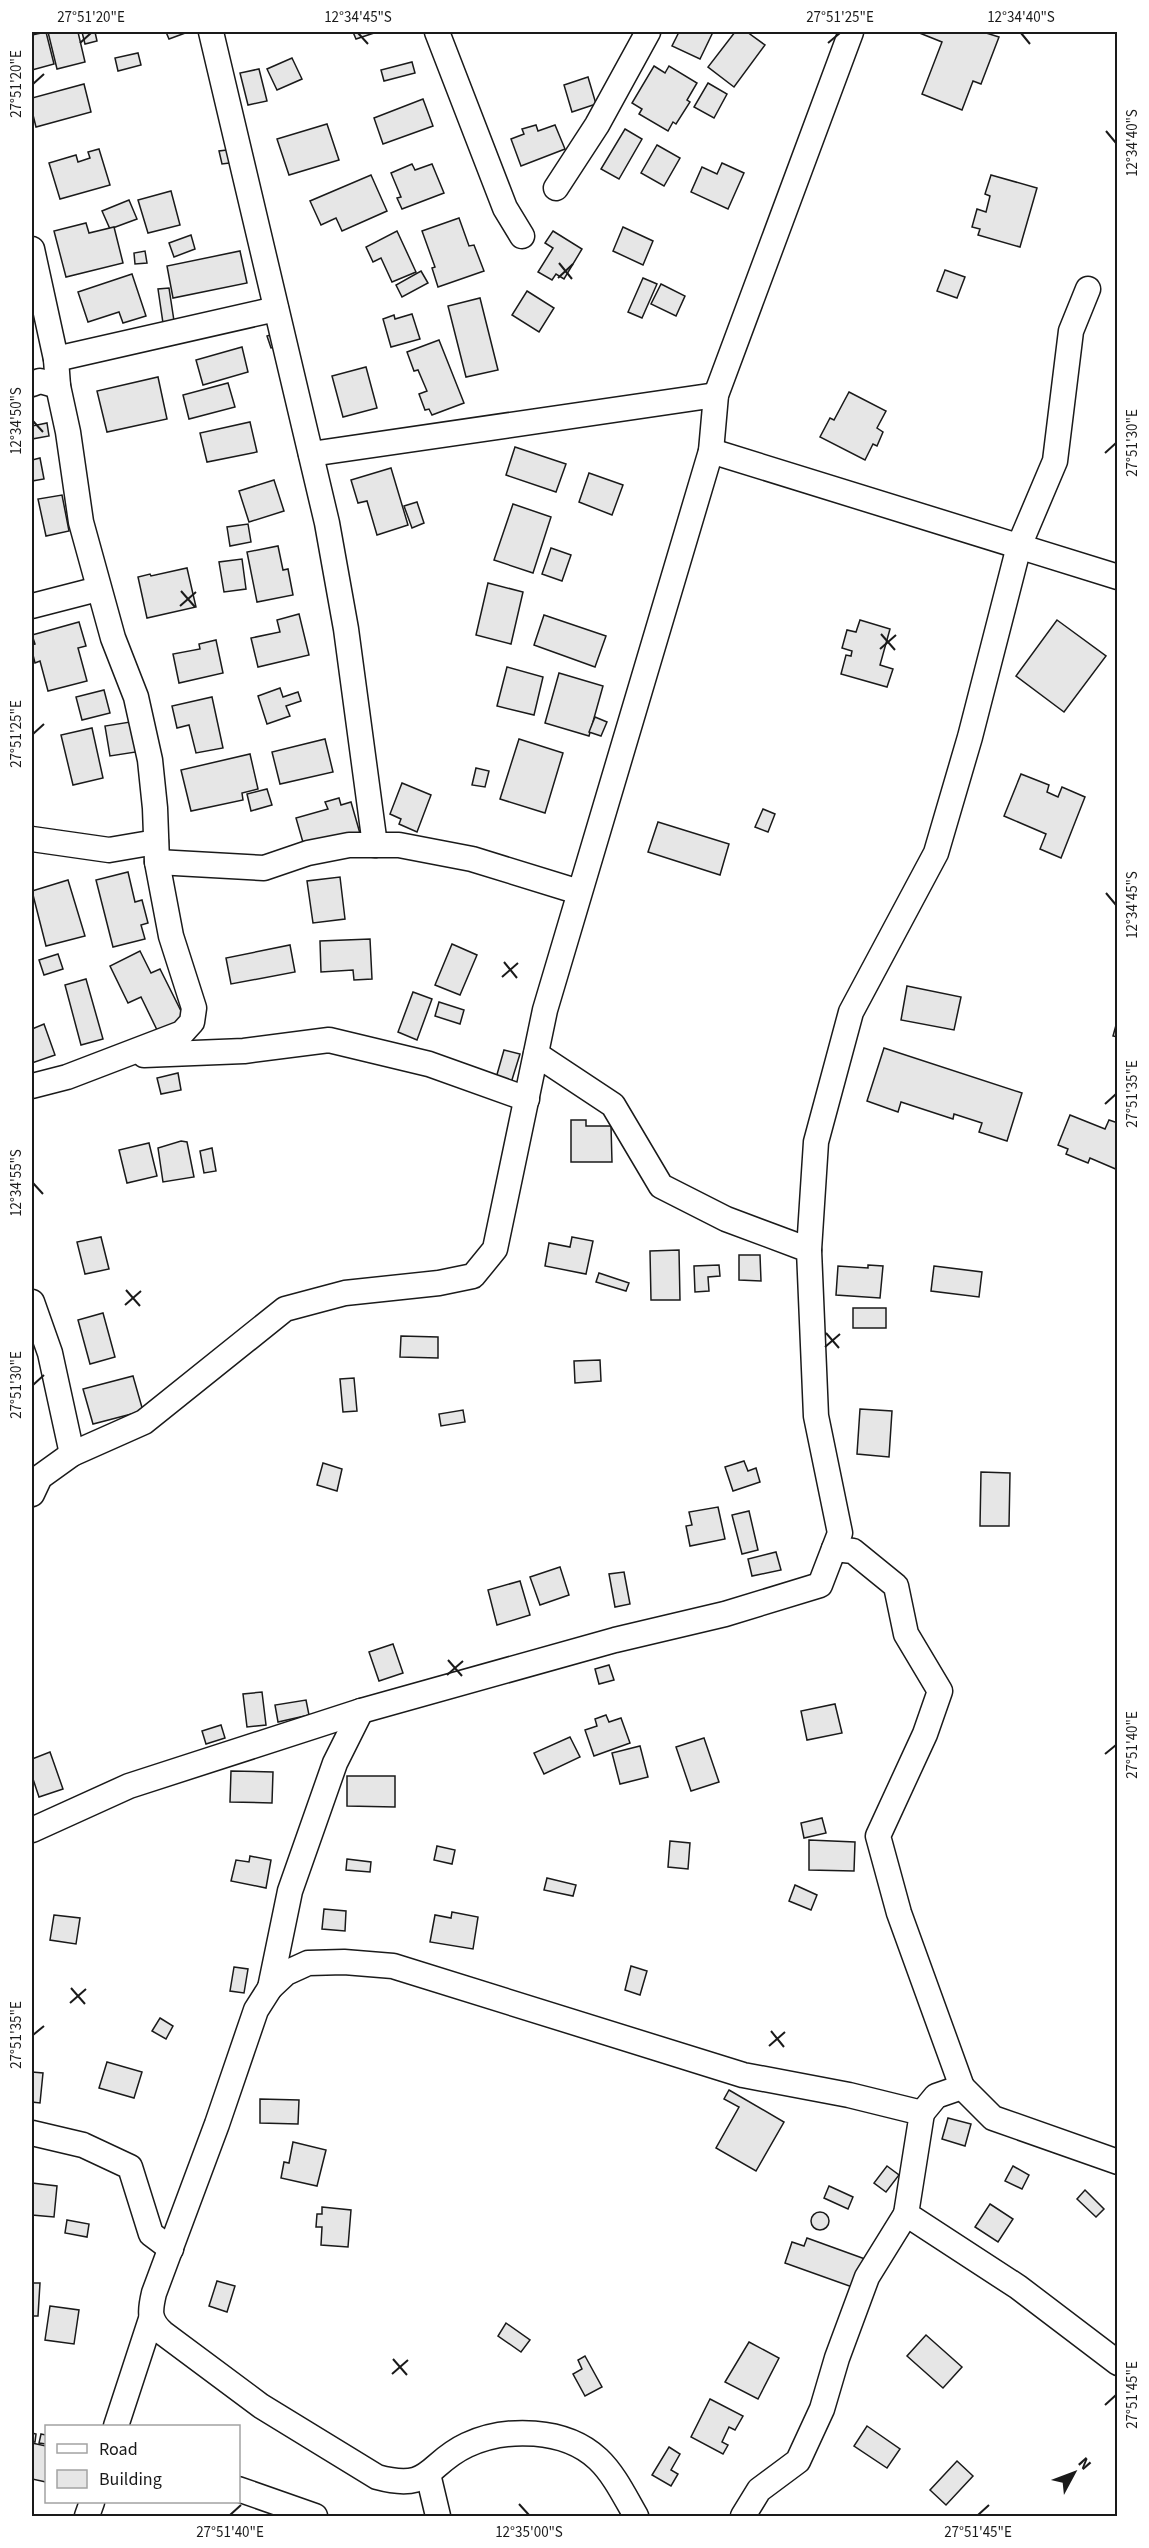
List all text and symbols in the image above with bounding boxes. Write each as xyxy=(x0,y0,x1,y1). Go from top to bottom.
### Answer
text: 27°51'20"E xyxy=(57,7,125,28)
text: 12°34'45"S xyxy=(324,7,392,28)
text: 27°51'25"E xyxy=(806,7,874,28)
text: 12°34'40"S xyxy=(987,7,1055,28)
text: 27°51'20"E xyxy=(6,50,27,118)
text: 12°34'40"S xyxy=(1122,109,1143,177)
text: 12°34'50"S xyxy=(6,387,27,455)
text: 27°51'30"E xyxy=(1122,409,1143,477)
text: 27°51'25"E xyxy=(6,700,27,768)
text: 12°34'45"S xyxy=(1122,871,1143,939)
text: 27°51'35"E xyxy=(1122,1060,1143,1128)
text: 12°34'55"S xyxy=(6,1149,27,1217)
text: 27°51'30"E xyxy=(6,1351,27,1419)
text: 27°51'40"E xyxy=(1122,1711,1143,1779)
text: 27°51'35"E xyxy=(6,2001,27,2069)
text: 27°51'45"E xyxy=(1122,2361,1143,2429)
legend xyxy=(45,2425,240,2503)
text: Road xyxy=(99,2437,138,2462)
north arrow xyxy=(1044,2443,1104,2503)
text: N xyxy=(1073,2453,1096,2475)
text: Building xyxy=(99,2467,162,2492)
text: 27°51'40"E xyxy=(196,2522,264,2543)
text: 12°35'00"S xyxy=(495,2522,563,2543)
text: 27°51'45"E xyxy=(944,2522,1012,2543)

